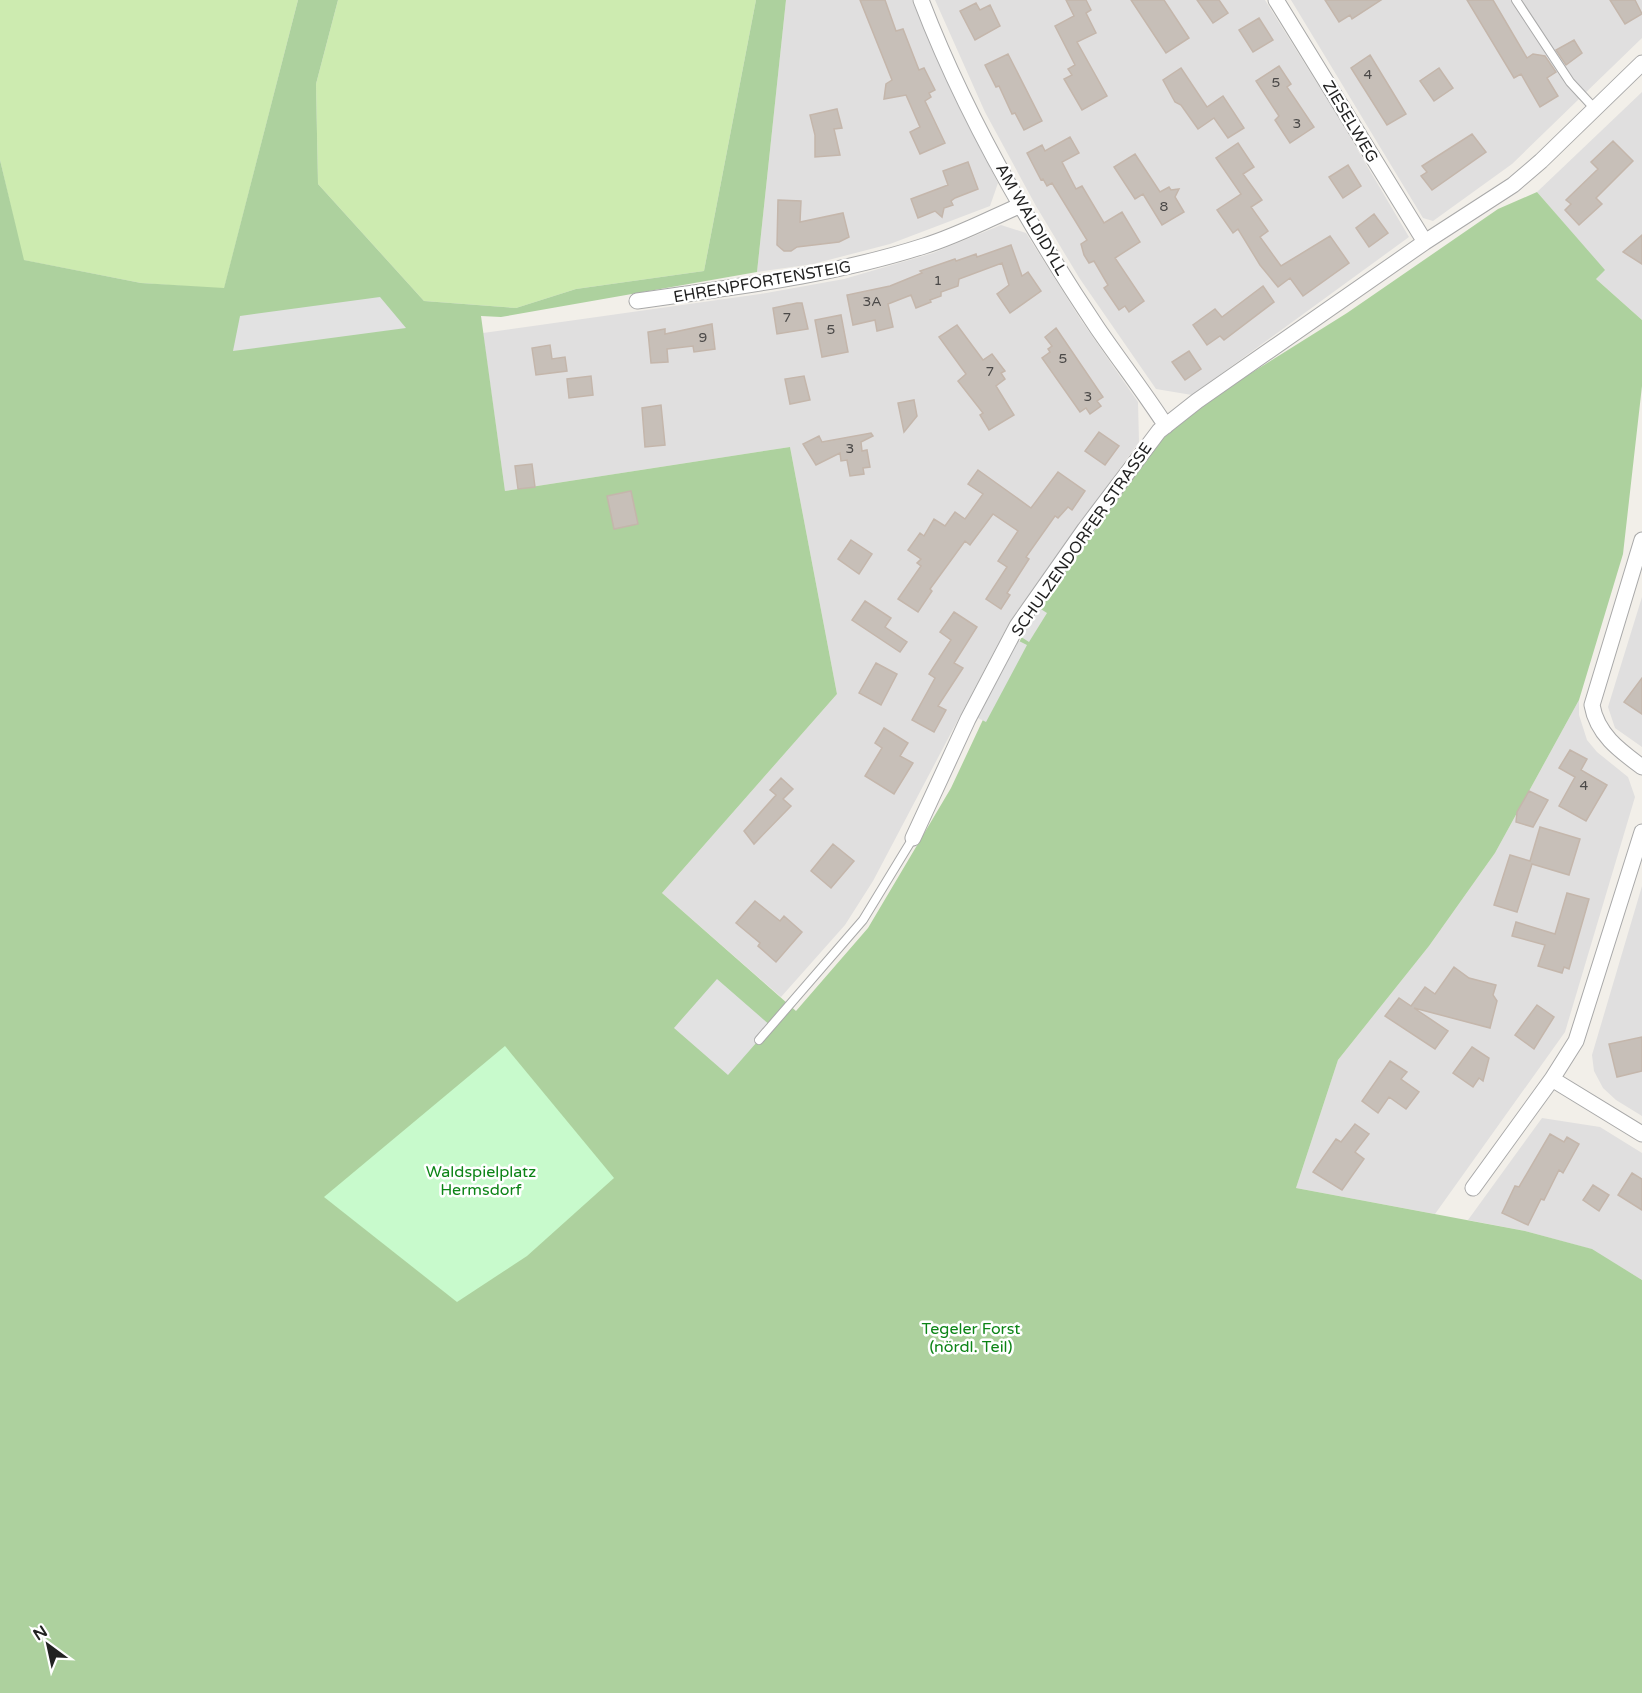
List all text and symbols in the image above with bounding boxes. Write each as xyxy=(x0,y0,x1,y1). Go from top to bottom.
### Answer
house number: 4 xyxy=(1364,66,1373,83)
house number: 5 xyxy=(1272,74,1280,91)
street label: ZIESELWEG xyxy=(1318,77,1382,166)
house number: 3 xyxy=(1293,115,1301,132)
street label: AM WALDIDYLL xyxy=(991,160,1071,279)
house number: 8 xyxy=(1160,198,1169,215)
street label: EHRENPFORTENSTEIG xyxy=(672,257,853,307)
house number: 1 xyxy=(934,272,942,289)
house number: 3A xyxy=(862,293,882,310)
house number: 7 xyxy=(783,309,791,326)
house number: 5 xyxy=(827,321,835,338)
house number: 9 xyxy=(699,329,707,346)
house number: 5 xyxy=(1059,350,1067,367)
house number: 7 xyxy=(986,363,994,380)
house number: 3 xyxy=(1084,388,1092,405)
street label: SCHULZENDORFER STRASSE xyxy=(1007,439,1156,640)
house number: 3 xyxy=(846,440,854,457)
house number: 4 xyxy=(1580,777,1589,794)
park label: Waldspielplatz Hermsdorf xyxy=(426,1162,536,1200)
park label: Tegeler Forst (nördl. Teil) xyxy=(922,1319,1020,1357)
north arrow xyxy=(18,1615,78,1675)
text: N xyxy=(30,1621,51,1645)

